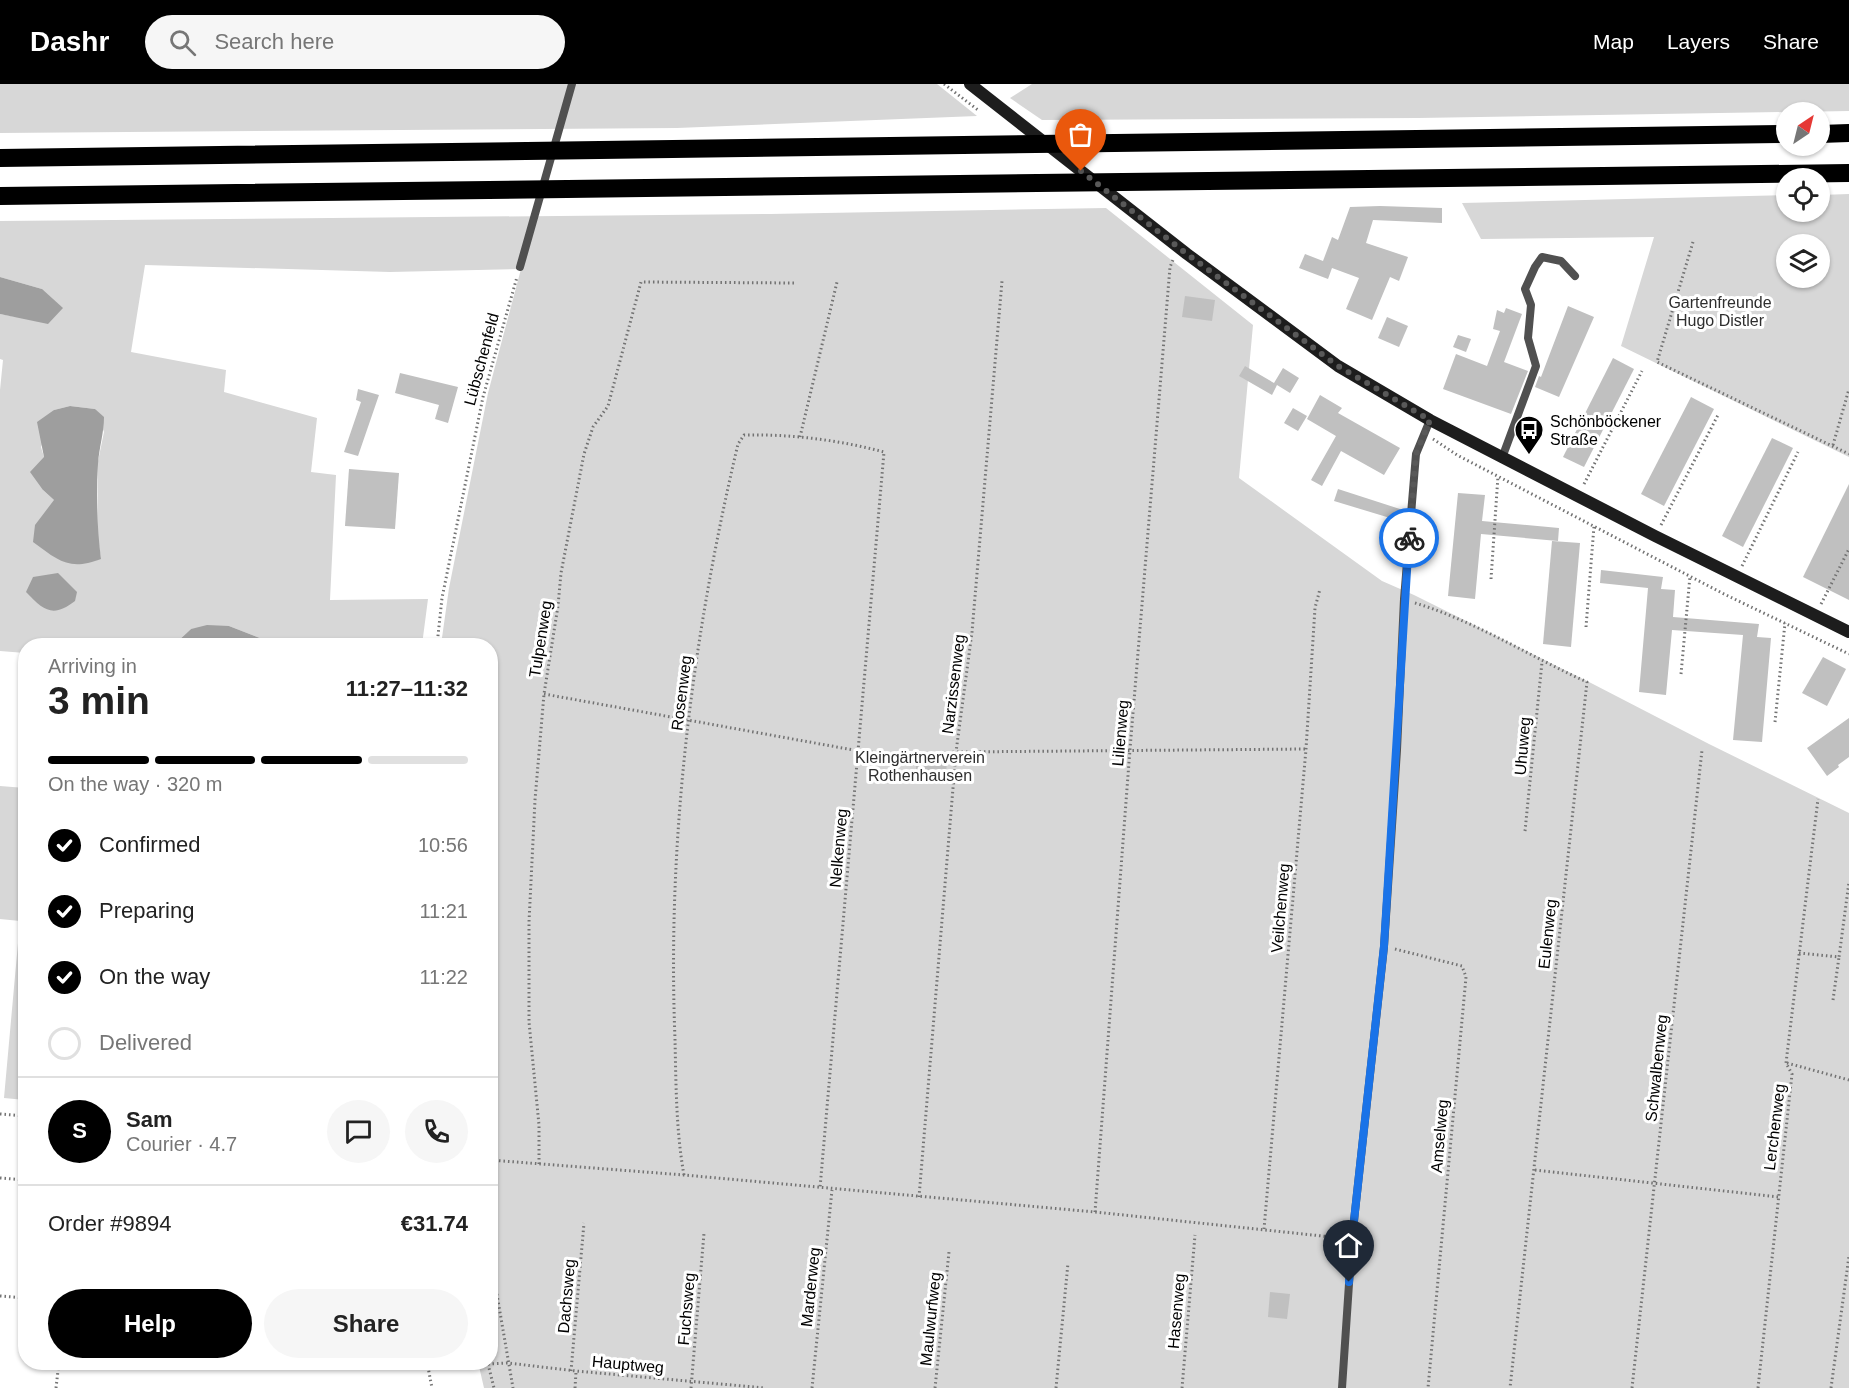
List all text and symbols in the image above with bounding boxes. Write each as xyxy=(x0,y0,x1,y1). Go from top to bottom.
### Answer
search box xyxy=(145,15,565,69)
text: Dashr xyxy=(30,26,109,57)
icon: search xyxy=(166,26,199,59)
text: Search here xyxy=(214,29,334,54)
text: Map xyxy=(1593,30,1634,53)
text: Layers xyxy=(1667,30,1730,53)
text: Share xyxy=(1763,30,1819,53)
north arrow xyxy=(1776,102,1830,156)
map controls xyxy=(1776,102,1830,288)
pin xyxy=(1055,109,1106,171)
icon: bag xyxy=(1064,118,1097,151)
button: locate xyxy=(1776,168,1830,222)
button: layers xyxy=(1776,234,1830,288)
park label: Gartenfreunde Hugo Distler xyxy=(1668,294,1772,329)
street label: Lübschenfeld xyxy=(461,311,502,407)
place label: Schönböckener Straße xyxy=(1550,413,1662,448)
bus stop icon: Schönböckener Straße xyxy=(1513,414,1545,456)
courier xyxy=(1379,508,1439,568)
icon: bike xyxy=(1393,522,1426,555)
street label: Tulpenweg xyxy=(526,599,555,679)
street label: Narzissenweg xyxy=(939,633,968,735)
text: Arriving in xyxy=(48,655,137,677)
street label: Rosenweg xyxy=(668,655,695,732)
text: 11:27–11:32 xyxy=(346,676,468,701)
text: 3 min xyxy=(48,679,150,722)
street label: Lilienweg xyxy=(1109,699,1132,767)
street label: Uhuweg xyxy=(1511,716,1534,776)
park label: Kleingärtnerverein Rothenhausen xyxy=(855,749,985,784)
text: On the way · 320 m xyxy=(48,773,223,795)
street label: Nelkenweg xyxy=(827,808,850,888)
icon: check xyxy=(48,829,81,862)
text: Confirmed xyxy=(99,832,200,857)
text: 10:56 xyxy=(418,834,468,856)
street label: Veilchenweg xyxy=(1268,863,1293,954)
icon: check xyxy=(48,895,81,928)
text: Preparing xyxy=(99,898,194,923)
street label: Eulenweg xyxy=(1535,898,1560,970)
text: 11:21 xyxy=(419,900,468,922)
icon: check xyxy=(48,961,81,994)
text: On the way xyxy=(99,964,210,989)
text: 11:22 xyxy=(419,966,468,988)
street label: Schwalbenweg xyxy=(1642,1014,1671,1122)
text: Delivered xyxy=(99,1030,192,1055)
street label: Lerchenweg xyxy=(1761,1083,1788,1171)
street label: Amselweg xyxy=(1428,1099,1451,1174)
button: chat xyxy=(327,1100,390,1163)
button: phone xyxy=(405,1100,468,1163)
text: Sam xyxy=(126,1107,172,1132)
text: S xyxy=(72,1118,87,1143)
text: Courier · 4.7 xyxy=(126,1133,237,1155)
text: Order #9894 xyxy=(48,1211,172,1236)
text: €31.74 xyxy=(401,1211,468,1236)
pin xyxy=(1323,1220,1374,1282)
icon: home xyxy=(1332,1229,1365,1262)
street label: Marderweg xyxy=(798,1246,823,1328)
street label: Dachsweg xyxy=(555,1258,578,1334)
street label: Maulwurfweg xyxy=(917,1271,944,1367)
street label: Fuchsweg xyxy=(675,1272,698,1346)
street label: Hasenweg xyxy=(1165,1273,1188,1349)
button: Help xyxy=(48,1289,252,1358)
button: Share xyxy=(264,1289,468,1358)
street label: Hauptweg xyxy=(591,1353,665,1376)

